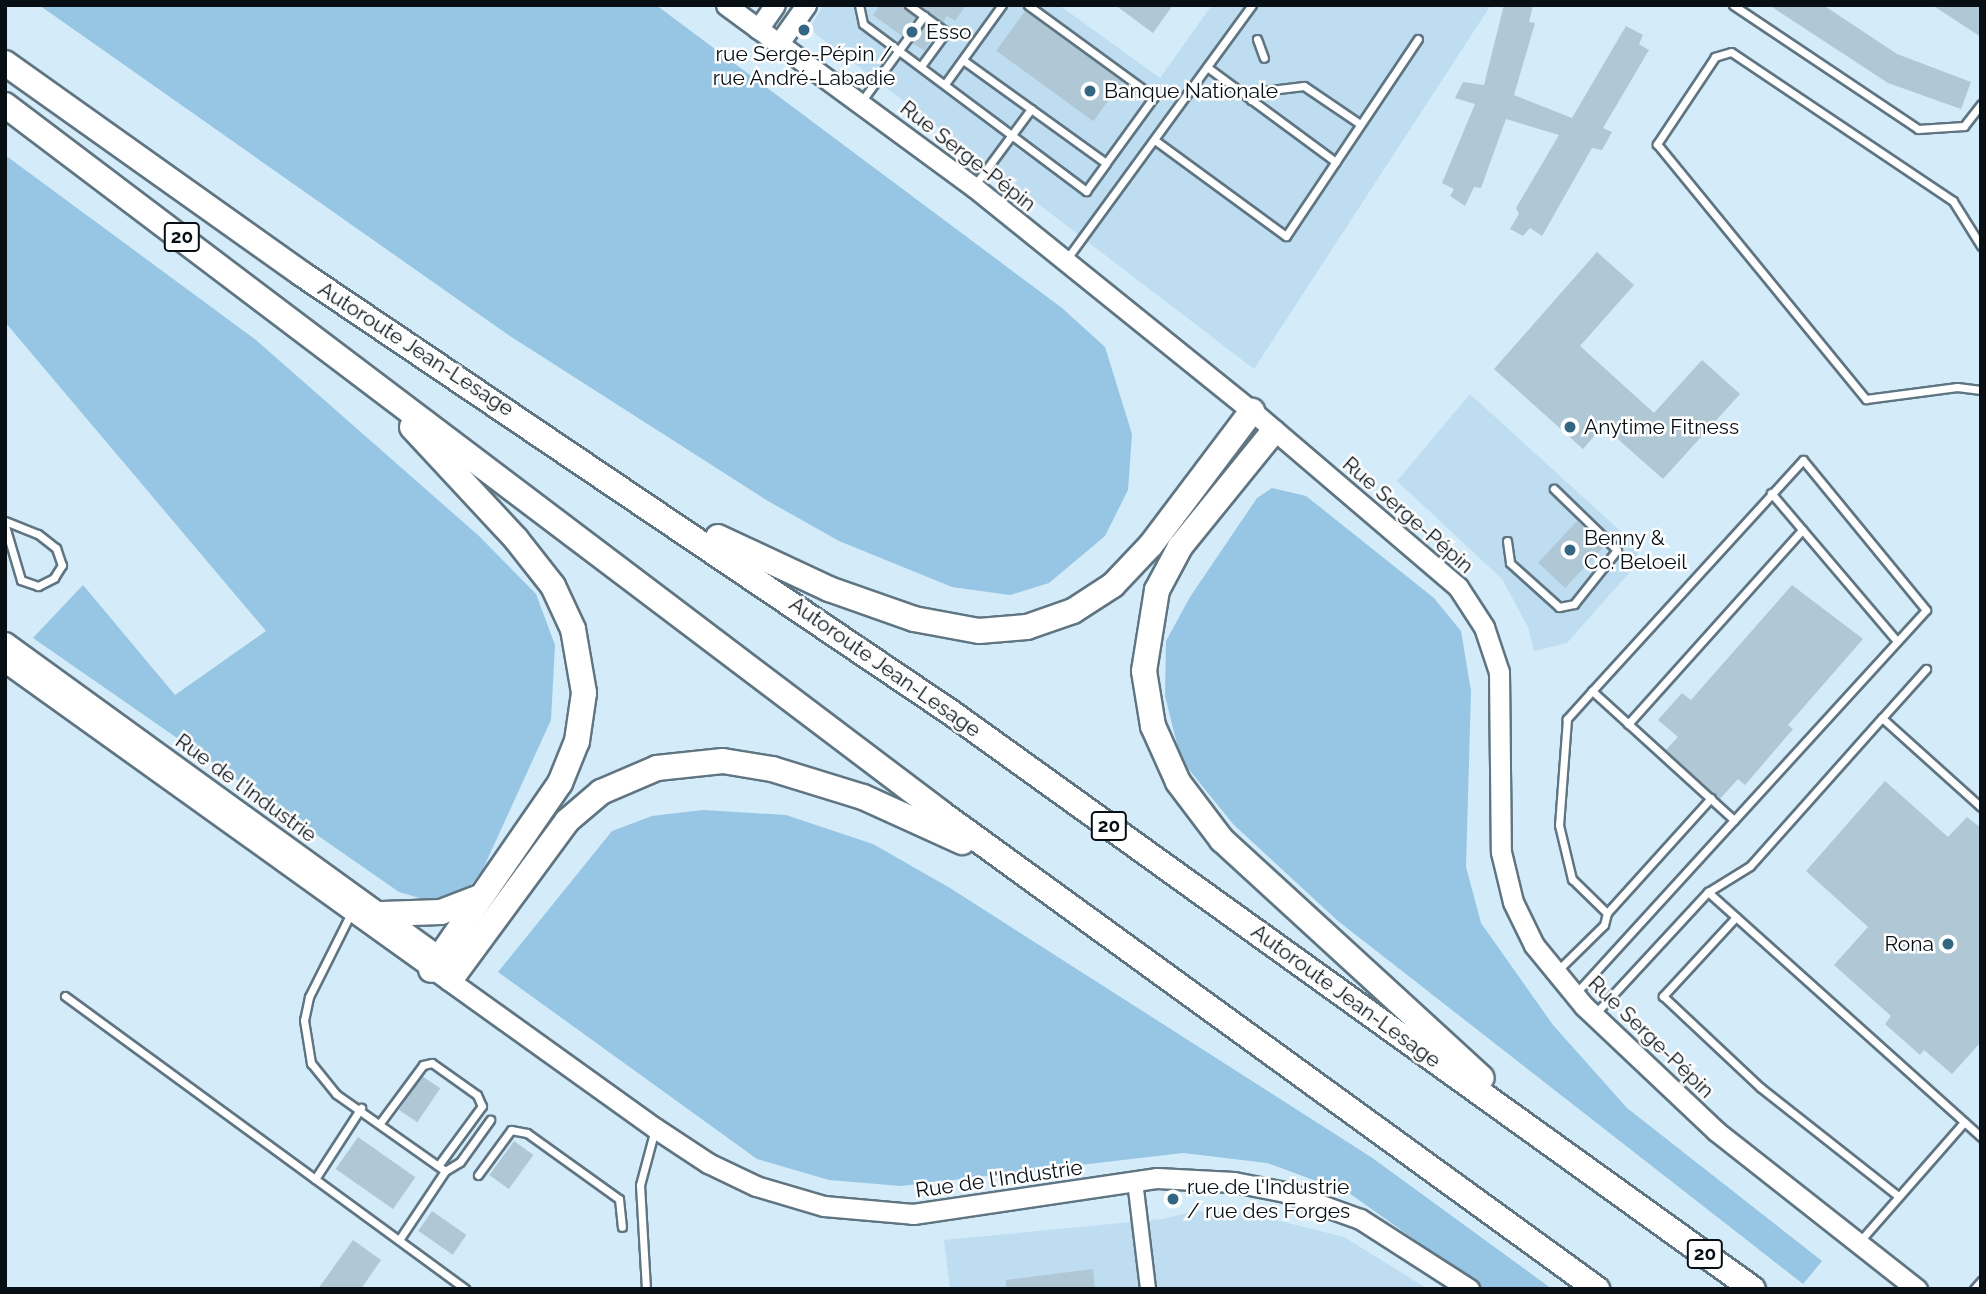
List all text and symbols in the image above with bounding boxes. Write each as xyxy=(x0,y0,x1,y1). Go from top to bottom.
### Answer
place label: Esso xyxy=(926,19,972,45)
marker: rue Serge-Pépin / rue André-Labadie xyxy=(796,22,812,38)
marker: Esso xyxy=(904,24,920,40)
place label: rue Serge-Pépin / rue André-Labadie xyxy=(712,41,896,91)
place label: Banque Nationale xyxy=(1104,78,1278,104)
marker: Banque Nationale xyxy=(1082,83,1098,99)
street label: Rue Serge-Pépin xyxy=(895,95,1041,217)
road number: 20 xyxy=(163,221,201,252)
street label: Autoroute Jean-Lesage xyxy=(313,276,519,422)
place label: Anytime Fitness xyxy=(1584,414,1739,440)
marker: Anytime Fitness xyxy=(1562,419,1578,435)
street label: Rue Serge-Pépin xyxy=(1337,451,1479,579)
place label: Benny & Co. Beloeil xyxy=(1584,525,1687,575)
marker: Benny & Co. Beloeil xyxy=(1562,542,1578,558)
street label: Autoroute Jean-Lesage xyxy=(784,591,986,743)
street label: Rue de l'Industrie xyxy=(170,728,322,848)
road number: 20 xyxy=(1090,810,1128,842)
street label: Autoroute Jean-Lesage xyxy=(1246,919,1446,1073)
place label: Rona xyxy=(1884,931,1934,957)
marker: Rona xyxy=(1940,936,1956,952)
street label: Rue Serge-Pépin xyxy=(1583,971,1719,1103)
street label: Rue de l'Industrie xyxy=(914,1155,1084,1203)
place label: rue de l'Industrie / rue des Forges xyxy=(1187,1174,1350,1224)
marker: rue de l'Industrie / rue des Forges xyxy=(1165,1191,1181,1207)
road number: 20 xyxy=(1686,1238,1724,1270)

